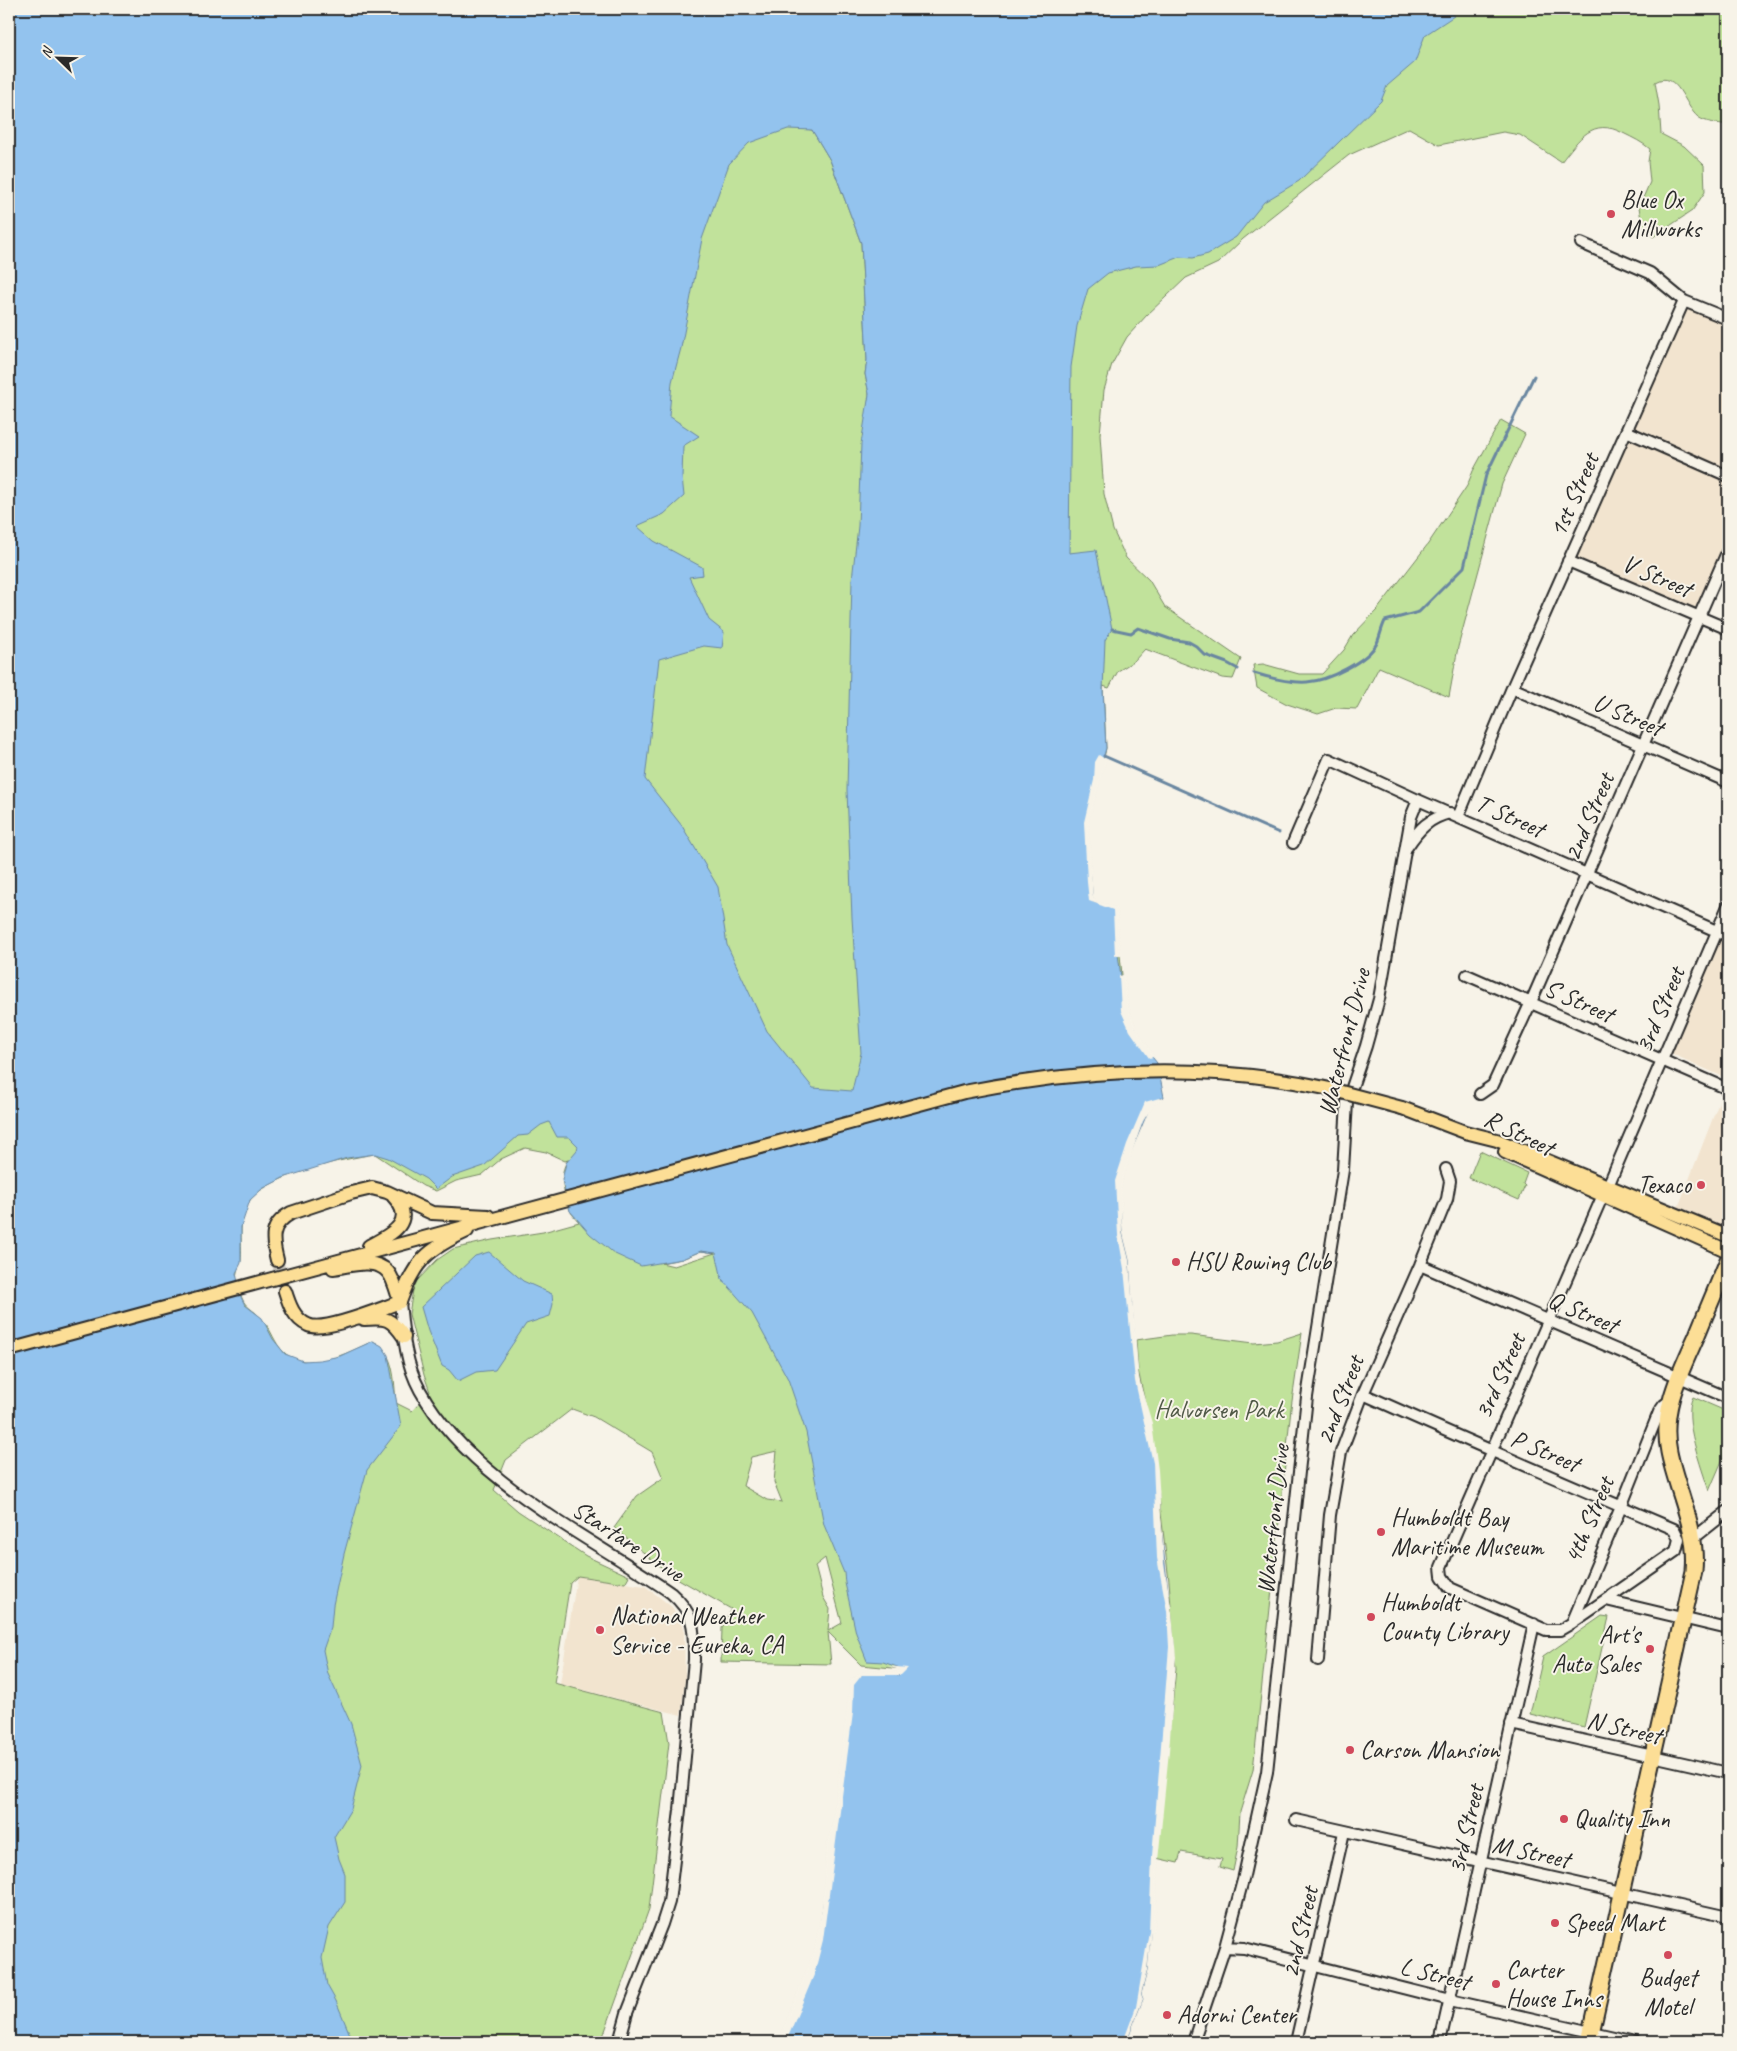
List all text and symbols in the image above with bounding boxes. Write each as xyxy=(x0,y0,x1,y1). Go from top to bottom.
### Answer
north arrow xyxy=(32,32,82,82)
text: N xyxy=(37,44,57,60)
place label: Blue Ox Millworks xyxy=(1621,184,1703,245)
marker: Blue Ox Millworks xyxy=(1605,208,1617,220)
street label: 1st Street xyxy=(1541,446,1608,542)
street label: V Street xyxy=(1617,547,1700,606)
street label: U Street xyxy=(1588,686,1671,745)
street label: 2nd Street xyxy=(1556,766,1623,866)
street label: T Street xyxy=(1471,787,1553,847)
street label: 3rd Street xyxy=(1628,960,1693,1058)
street label: Waterfront Drive xyxy=(1310,964,1378,1119)
street label: S Street xyxy=(1540,972,1622,1032)
street label: R Street xyxy=(1479,1103,1562,1165)
place label: Texaco xyxy=(1637,1169,1692,1201)
marker: Texaco xyxy=(1695,1179,1707,1191)
place label: HSU Rowing Club xyxy=(1186,1246,1333,1278)
marker: HSU Rowing Club xyxy=(1170,1256,1182,1268)
street label: Q Street xyxy=(1543,1283,1626,1342)
street label: 3rd Street xyxy=(1467,1326,1534,1424)
street label: 2nd Street xyxy=(1309,1349,1372,1449)
park label: Halvorsen Park xyxy=(1155,1394,1285,1426)
street label: P Street xyxy=(1506,1422,1588,1481)
street label: Waterfront Drive xyxy=(1249,1441,1297,1595)
street label: 4th Street xyxy=(1557,1469,1623,1568)
street label: Startare Drive xyxy=(566,1493,691,1590)
place label: Humboldt Bay Maritime Museum xyxy=(1391,1502,1545,1563)
marker: Humboldt Bay Maritime Museum xyxy=(1375,1526,1387,1538)
place label: Humboldt County Library xyxy=(1381,1587,1511,1648)
place label: National Weather Service - Eureka, CA xyxy=(610,1600,785,1661)
marker: Humboldt County Library xyxy=(1365,1611,1377,1623)
place label: Art's Auto Sales xyxy=(1552,1619,1642,1680)
marker: National Weather Service - Eureka, CA xyxy=(594,1624,606,1636)
marker: Art's Auto Sales xyxy=(1644,1643,1656,1655)
street label: N Street xyxy=(1584,1704,1668,1753)
place label: Carson Mansion xyxy=(1360,1734,1501,1766)
marker: Carson Mansion xyxy=(1344,1744,1356,1756)
street label: 3rd Street xyxy=(1440,1779,1492,1876)
place label: Quality Inn xyxy=(1574,1803,1671,1835)
marker: Quality Inn xyxy=(1558,1813,1570,1825)
street label: M Street xyxy=(1490,1828,1576,1877)
street label: 2nd Street xyxy=(1274,1881,1327,1981)
place label: Speed Mart xyxy=(1565,1907,1667,1939)
marker: Speed Mart xyxy=(1549,1917,1561,1929)
marker: Budget Motel xyxy=(1662,1949,1674,1961)
street label: L Street xyxy=(1397,1950,1477,1999)
place label: Carter House Inns xyxy=(1506,1954,1604,2015)
place label: Budget Motel xyxy=(1639,1962,1700,2023)
marker: Carter House Inns xyxy=(1490,1978,1502,1990)
place label: Adorni Center xyxy=(1177,1999,1298,2031)
marker: Adorni Center xyxy=(1161,2009,1173,2021)

